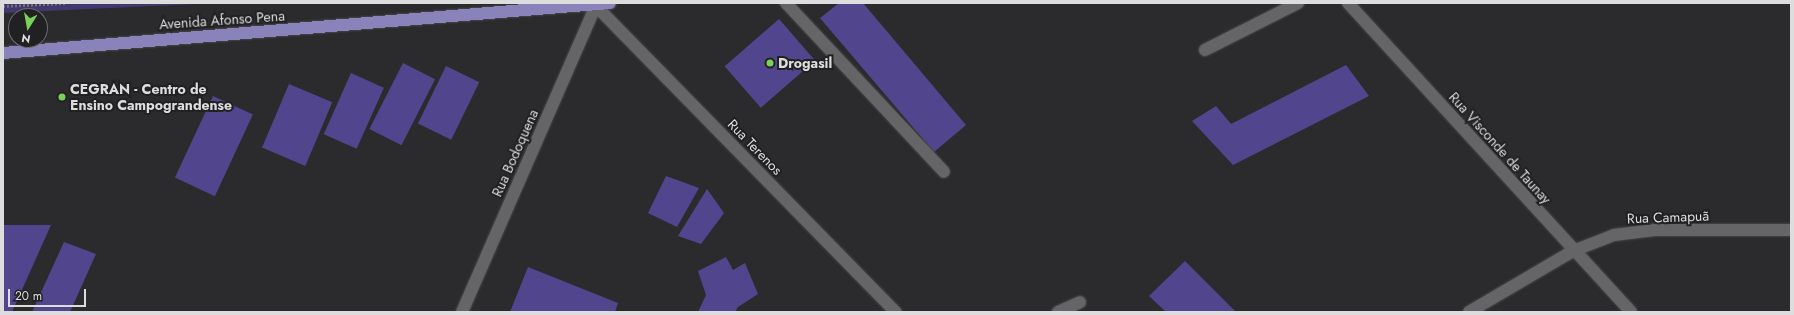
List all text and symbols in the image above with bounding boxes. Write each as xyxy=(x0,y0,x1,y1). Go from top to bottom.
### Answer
street label: Avenida Afonso Pena xyxy=(159,7,285,33)
north arrow xyxy=(8,8,48,48)
text: N xyxy=(20,30,32,47)
place label: Drogasil xyxy=(778,55,832,71)
marker: Drogasil xyxy=(765,58,775,68)
place label: CEGRAN - Centro de Ensino Campograndense xyxy=(70,81,232,114)
street label: Rua Visconde de Taunay xyxy=(1445,89,1555,207)
marker: CEGRAN - Centro de Ensino Campograndense xyxy=(57,92,67,102)
street label: Rua Bodoquena xyxy=(488,107,542,199)
street label: Rua Terenos xyxy=(724,116,786,178)
street label: Rua Camapuã xyxy=(1627,207,1709,227)
scale bar xyxy=(10,281,88,307)
text: 20 m xyxy=(15,287,42,305)

